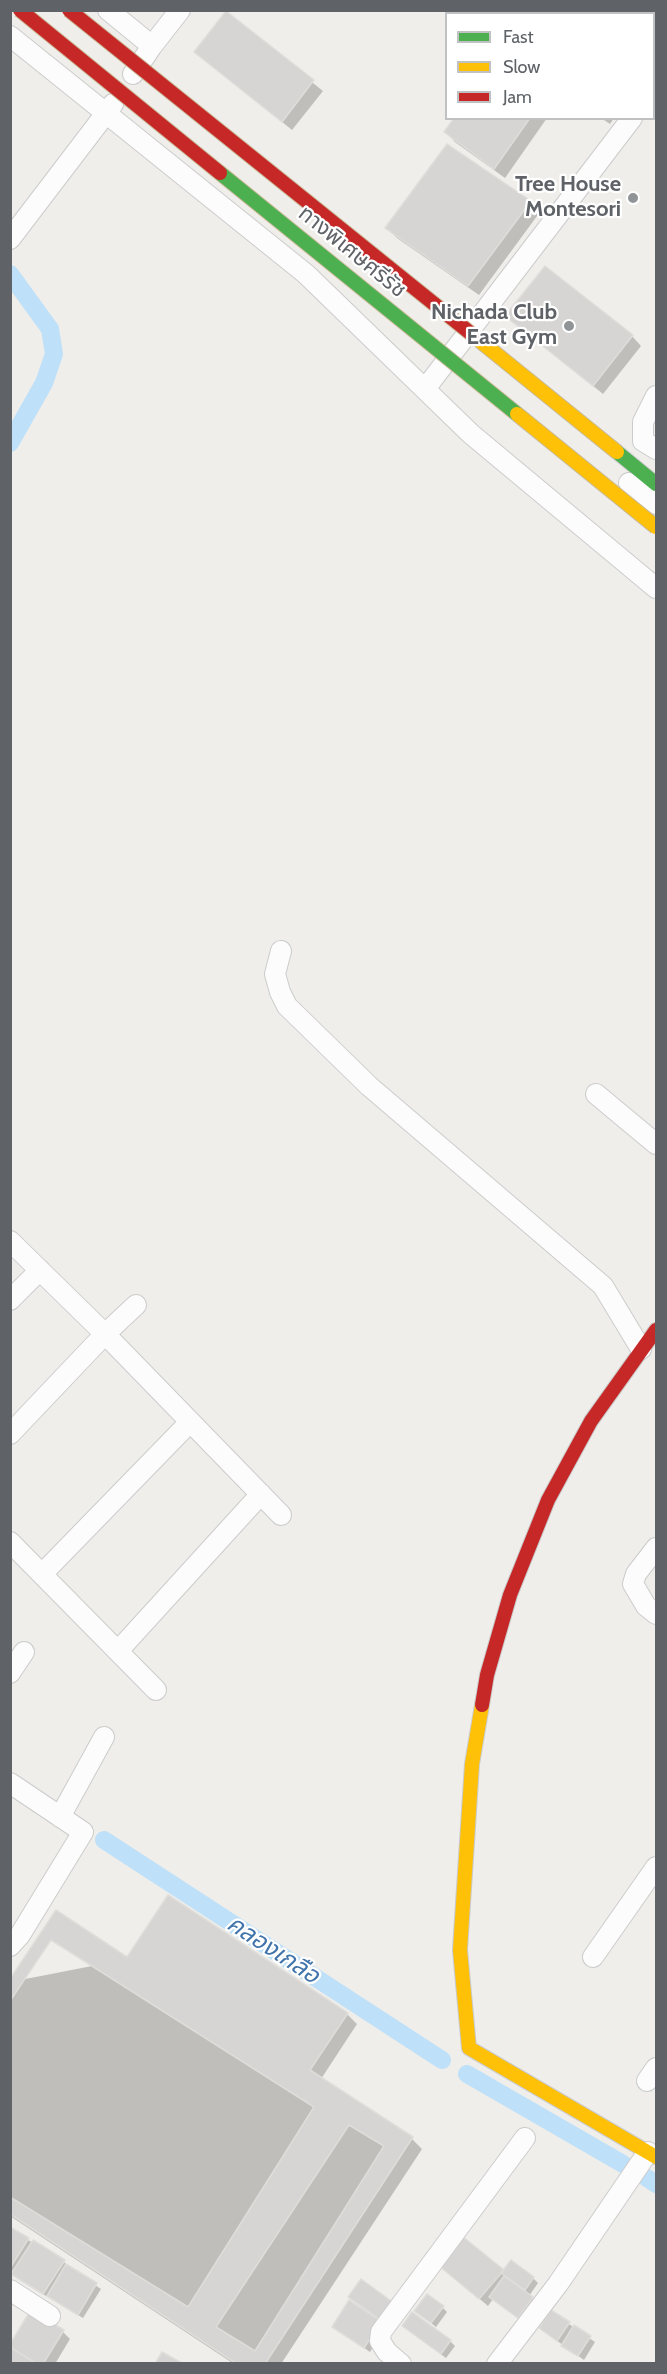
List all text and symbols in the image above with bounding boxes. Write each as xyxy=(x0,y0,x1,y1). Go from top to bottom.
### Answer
legend xyxy=(445,12,655,120)
text: Fast xyxy=(503,26,534,48)
text: Slow xyxy=(503,56,540,78)
text: Jam xyxy=(503,86,532,108)
place label: Tree House Montesori xyxy=(515,172,621,224)
marker: Tree House Montesori xyxy=(626,191,640,205)
street label: ทางพิเศษศรีรัช xyxy=(293,201,411,303)
place label: Nichada Club East Gym xyxy=(431,300,557,352)
marker: Nichada Club East Gym xyxy=(562,319,576,333)
water label: คลองเกลือ xyxy=(222,1910,324,1990)

